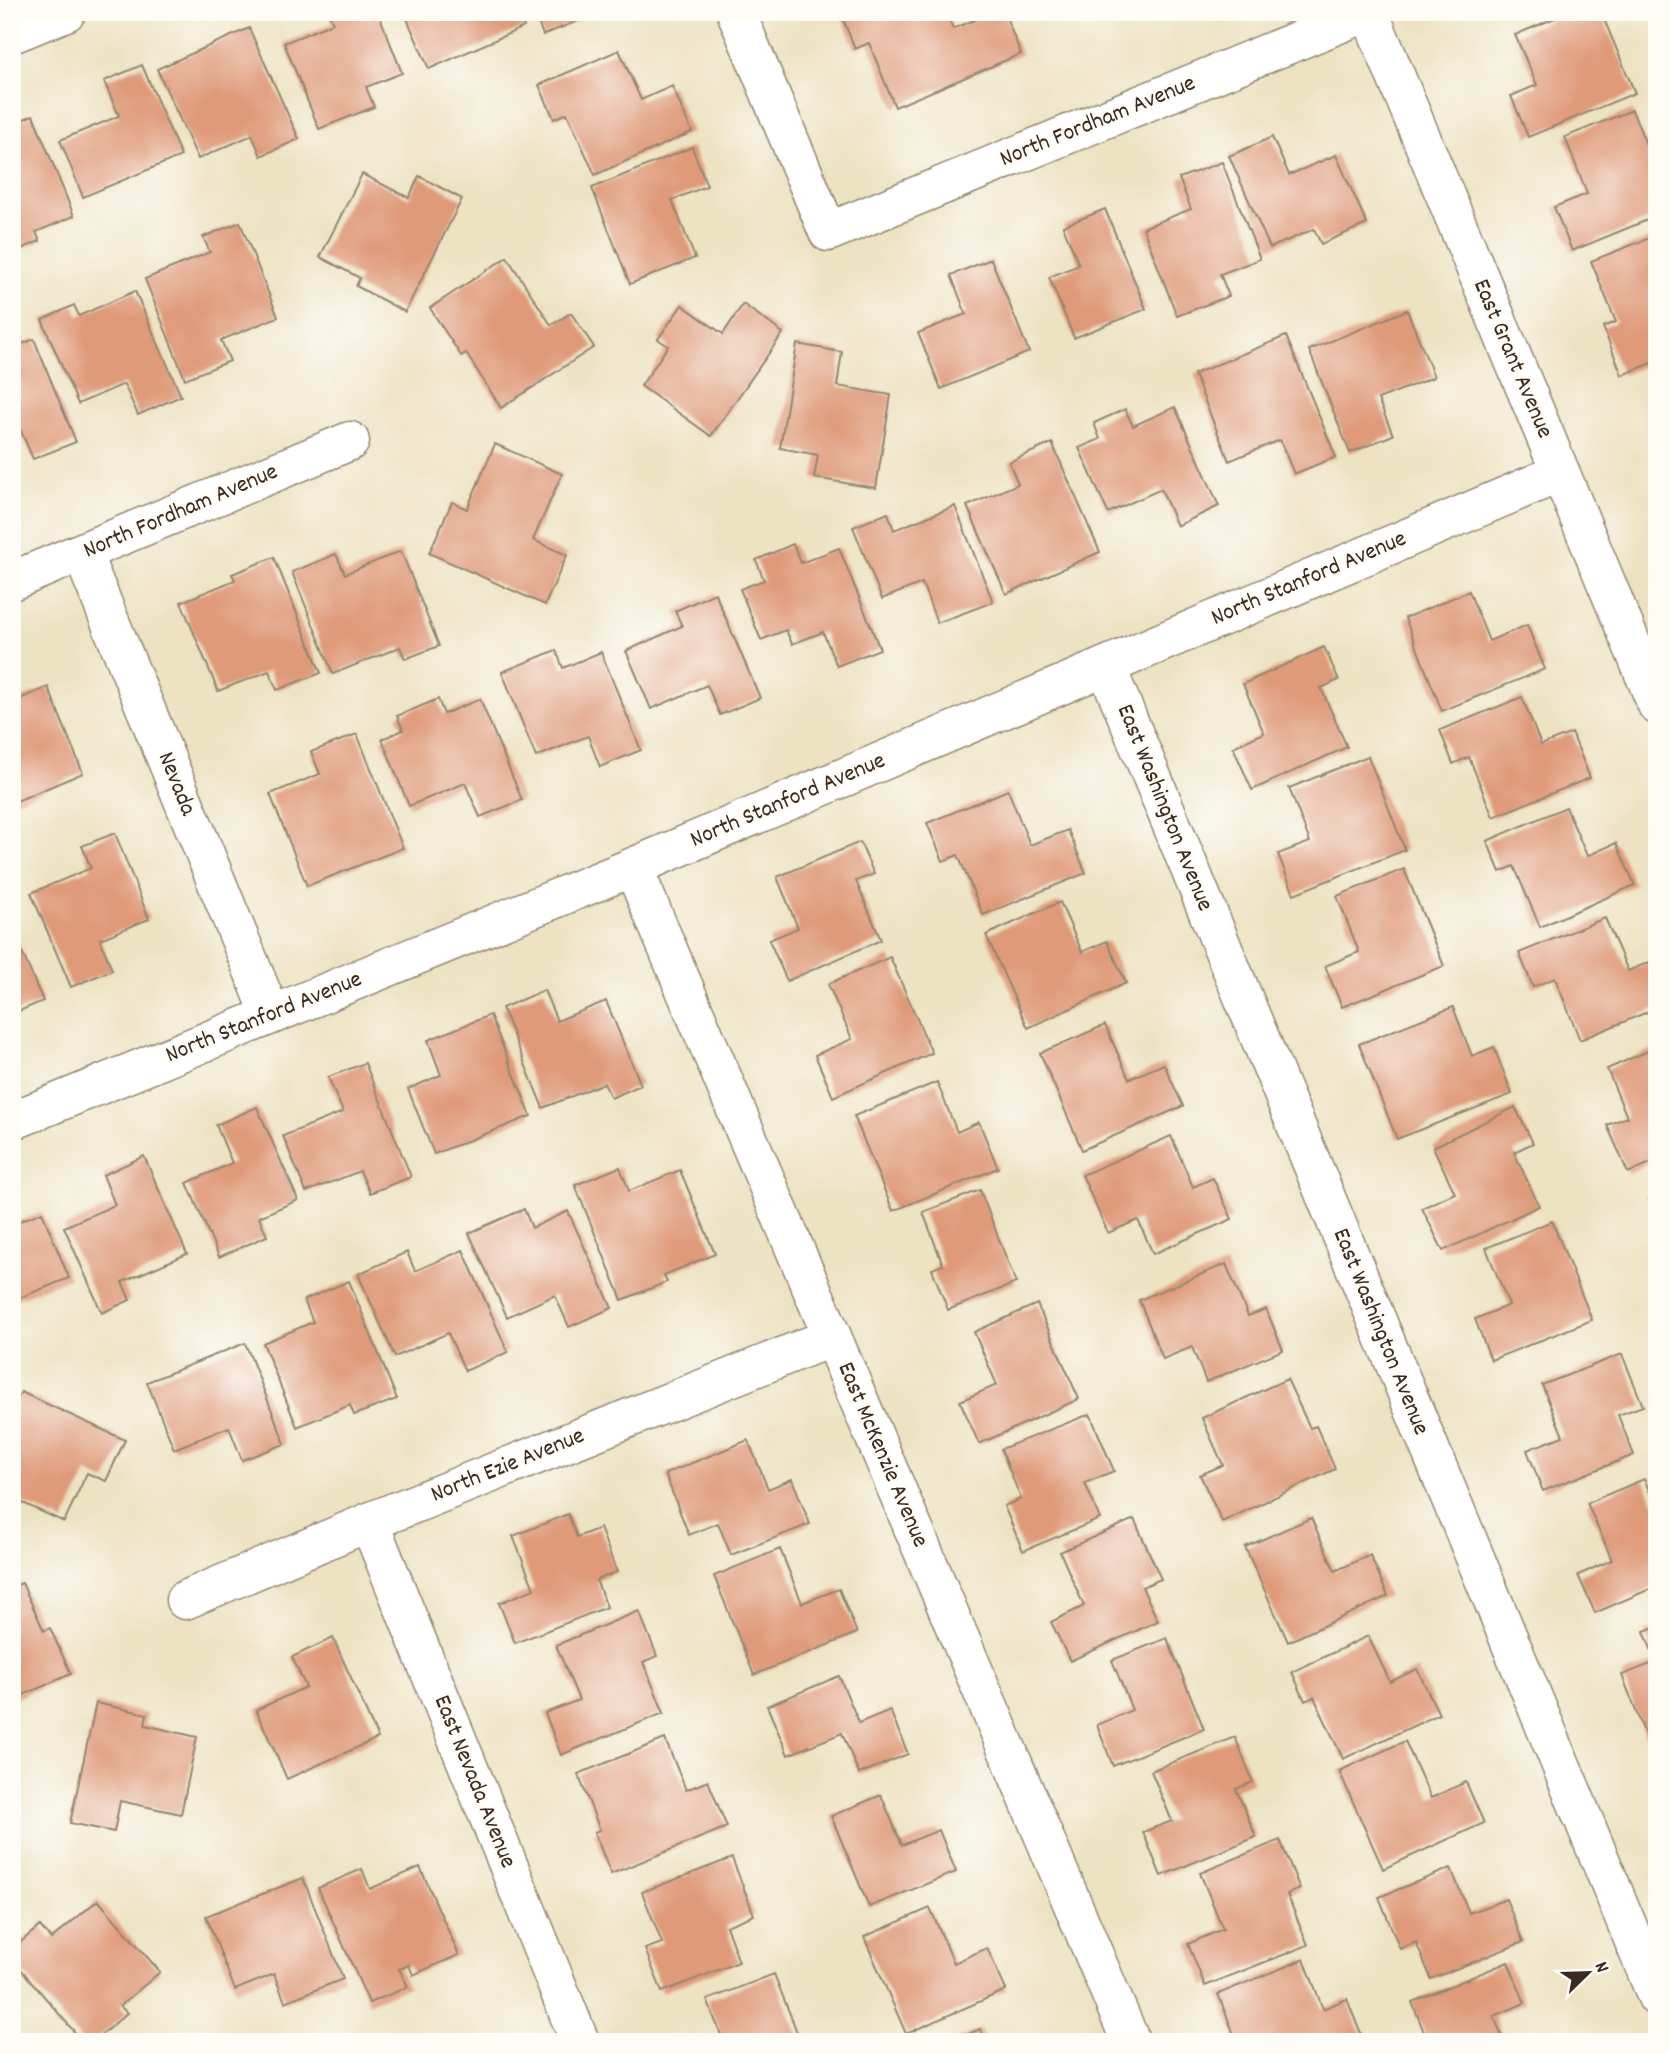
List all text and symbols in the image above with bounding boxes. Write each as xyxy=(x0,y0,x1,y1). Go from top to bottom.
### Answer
street label: North Fordham Avenue xyxy=(995,67,1201,177)
street label: East Grant Avenue xyxy=(1463,274,1561,444)
street label: North Fordham Avenue xyxy=(79,456,283,568)
street label: North Stanford Avenue xyxy=(1206,523,1412,635)
street label: East Washington Avenue xyxy=(1107,699,1221,917)
street label: North Stanford Avenue xyxy=(685,745,891,857)
street label: Nevada xyxy=(148,747,204,822)
street label: North Stanford Avenue xyxy=(161,963,367,1073)
street label: East Washington Avenue xyxy=(1323,1223,1437,1441)
street label: East McKenzie Avenue xyxy=(828,1357,936,1553)
street label: North Ezie Avenue xyxy=(426,1420,590,1512)
street label: East Nevada Avenue xyxy=(424,1690,524,1874)
north arrow xyxy=(1554,1938,1624,2008)
text: N xyxy=(1586,1958,1615,1977)

